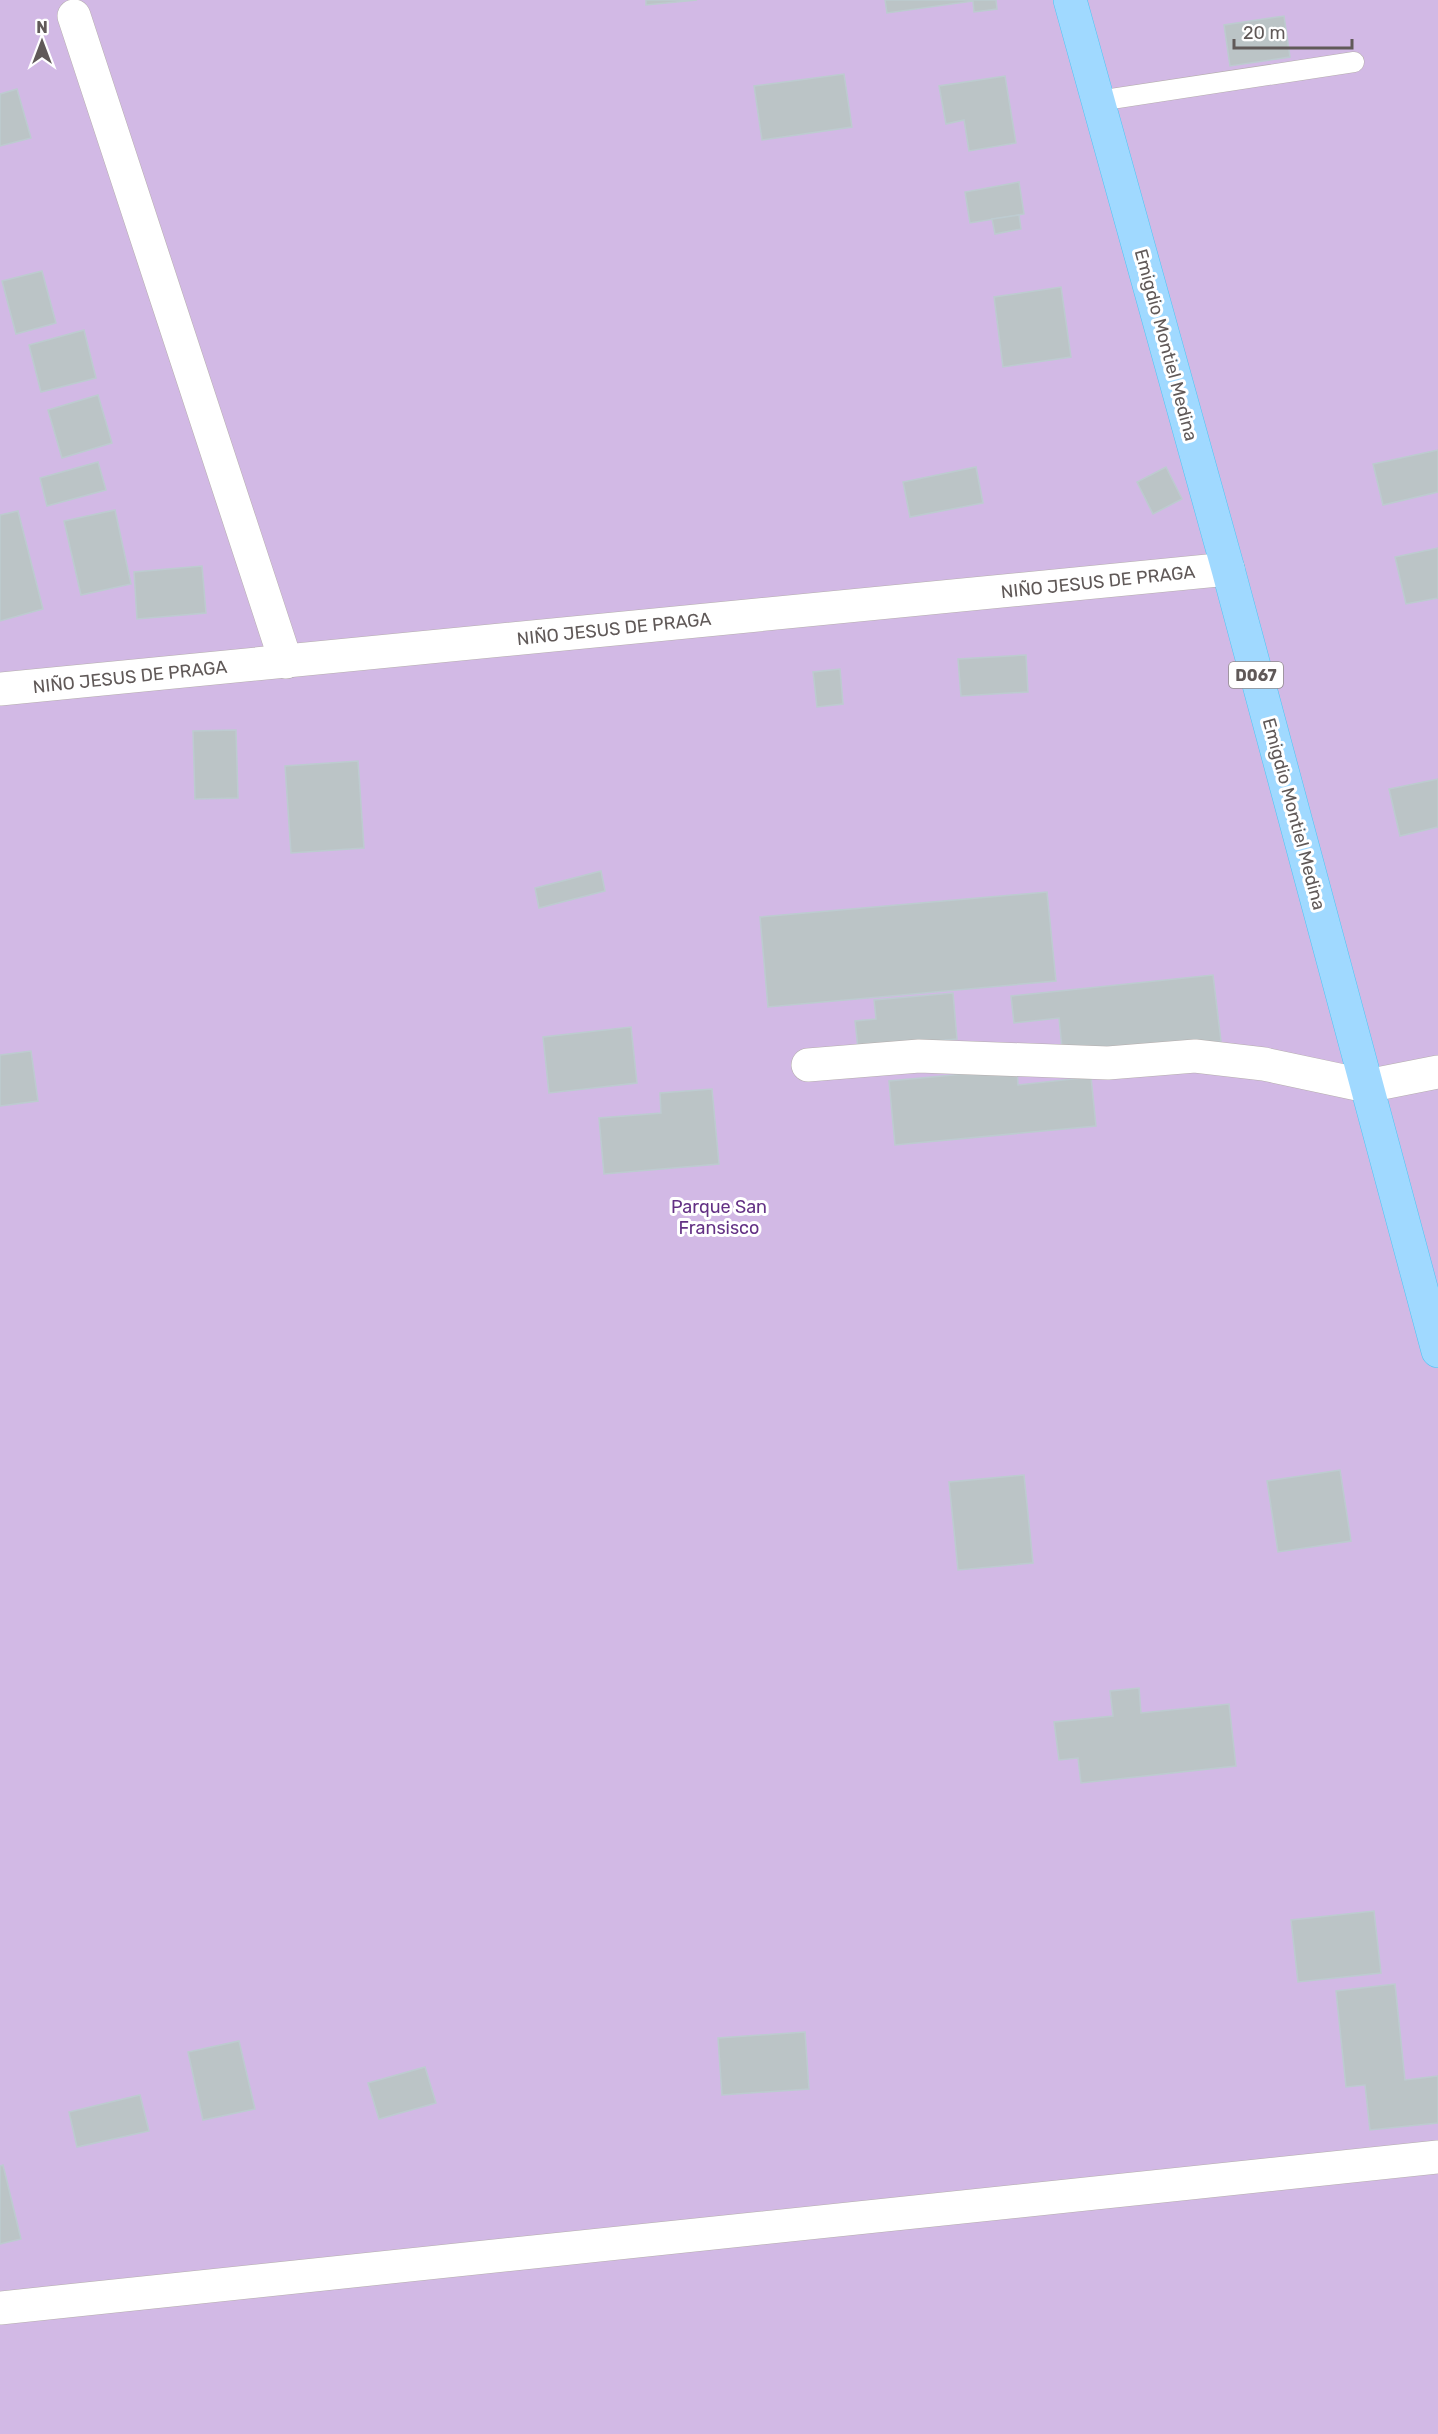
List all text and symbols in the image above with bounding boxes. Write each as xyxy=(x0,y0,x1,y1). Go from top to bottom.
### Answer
north arrow xyxy=(12,12,72,72)
scale bar xyxy=(1234,12,1352,50)
text: N xyxy=(36,18,48,37)
text: 20 m xyxy=(1243,22,1285,44)
street label: Emigdio Montiel Medina xyxy=(1130,247,1202,443)
street label: NIÑO JESUS DE PRAGA xyxy=(1000,561,1196,603)
street label: NIÑO JESUS DE PRAGA xyxy=(516,608,712,650)
street label: NIÑO JESUS DE PRAGA xyxy=(32,656,228,698)
road number: D067 xyxy=(1229,662,1283,688)
street label: Emigdio Montiel Medina xyxy=(1258,716,1330,912)
park label: Parque San Fransisco xyxy=(671,1196,767,1239)

